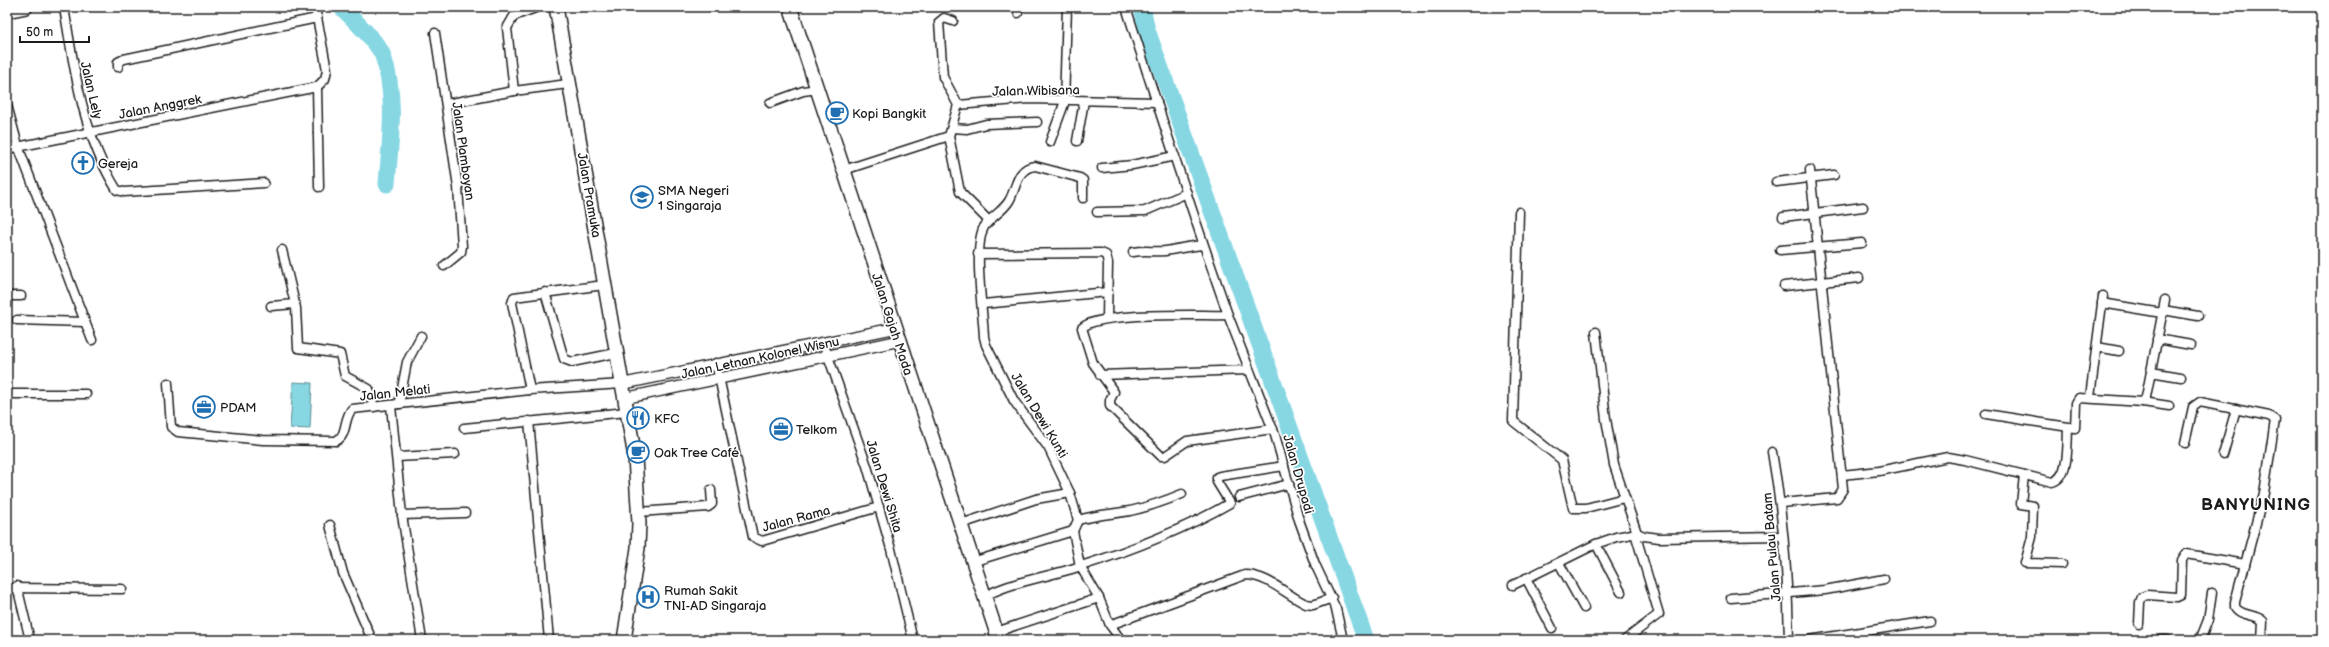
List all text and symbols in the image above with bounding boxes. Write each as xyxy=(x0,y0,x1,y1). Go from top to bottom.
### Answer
scale bar xyxy=(20,18,89,44)
text: 50 m xyxy=(26,25,53,40)
street label: Jalan Lely xyxy=(77,60,105,121)
street label: Jalan Wibisana xyxy=(992,82,1080,100)
street label: Jalan Anggrek xyxy=(118,91,203,123)
cafe icon: Kopi Bangkit xyxy=(824,100,850,126)
street label: Jalan Plamboyan xyxy=(448,101,478,201)
place label: Kopi Bangkit xyxy=(852,106,926,122)
church icon: Gereja xyxy=(70,150,96,176)
street label: Jalan Pramuka xyxy=(574,151,604,239)
place label: Gereja xyxy=(98,156,138,172)
place label: SMA Negeri 1 Singaraja xyxy=(658,183,729,214)
school or university icon: SMA Negeri 1 Singaraja xyxy=(629,184,655,210)
street label: Jalan Gajah Mada xyxy=(868,271,916,377)
street label: Jalan Letnan Kolonel Wisnu xyxy=(680,333,841,383)
street label: Jalan Dewi Kunti xyxy=(1007,370,1071,461)
street label: Jalan Melati xyxy=(359,381,431,405)
office icon: PDAM xyxy=(191,394,217,420)
place label: PDAM xyxy=(220,400,256,416)
restaurant icon: KFC xyxy=(625,405,651,431)
place label: KFC xyxy=(654,411,679,427)
office icon: Telkom xyxy=(768,416,794,442)
place label: Telkom xyxy=(796,422,838,438)
street label: Jalan Drupadi xyxy=(1279,433,1317,516)
street label: Jalan Dewi Shita xyxy=(862,438,906,535)
cafe icon: Oak Tree Café xyxy=(625,439,651,465)
place label: Oak Tree Café xyxy=(654,445,739,461)
street label: Jalan Pulau Batam xyxy=(1759,492,1785,602)
district label: BANYUNING xyxy=(2201,495,2311,515)
street label: Jalan Rama xyxy=(761,502,832,536)
place label: Rumah Sakit TNI-AD Singaraja xyxy=(664,583,766,614)
hospital icon: Rumah Sakit TNI-AD Singaraja xyxy=(635,584,661,610)

